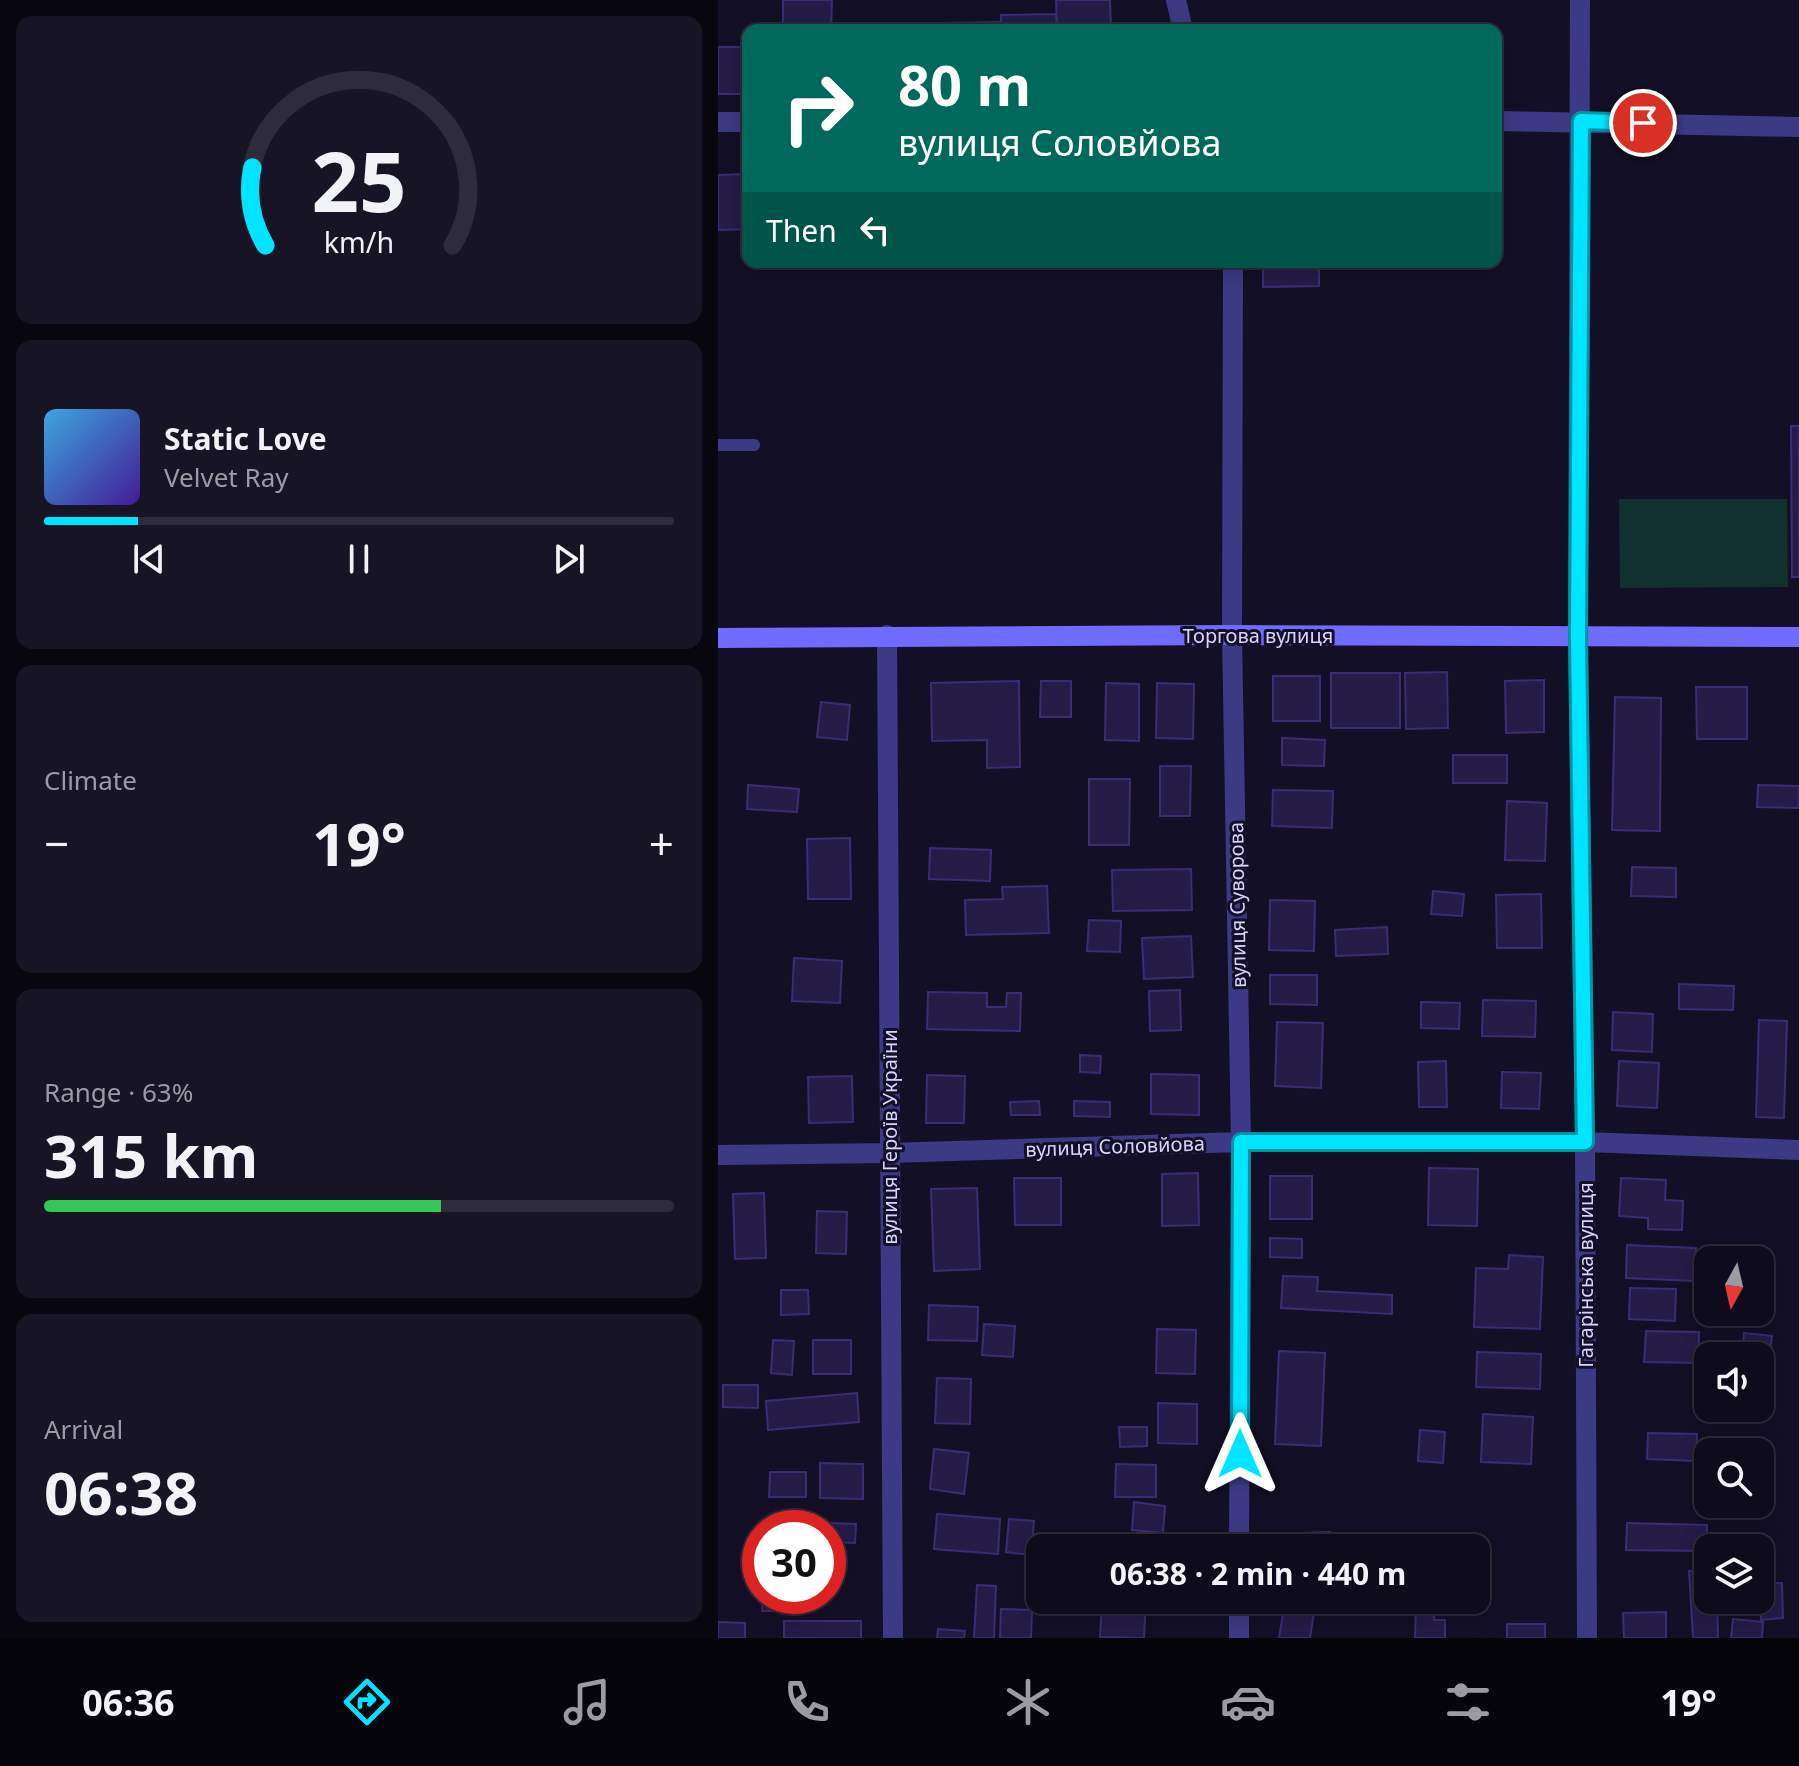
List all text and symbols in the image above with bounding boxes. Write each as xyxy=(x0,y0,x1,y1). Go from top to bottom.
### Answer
text: 80 m xyxy=(898,46,1031,122)
icon: right xyxy=(766,56,870,160)
pin xyxy=(1609,89,1677,157)
icon: arrive xyxy=(1621,101,1665,145)
text: вулиця Соловйова xyxy=(898,118,1221,167)
text: 25 xyxy=(311,123,407,236)
icon: left xyxy=(853,208,897,252)
text: Then xyxy=(766,210,837,251)
text: km/h xyxy=(324,222,394,261)
text: Static Love xyxy=(164,418,327,459)
text: Velvet Ray xyxy=(164,459,289,495)
icon: previous xyxy=(127,537,171,581)
icon: pause xyxy=(337,537,381,581)
icon: next xyxy=(547,537,591,581)
street label: Торгова вулиця xyxy=(1183,622,1333,649)
text: Climate xyxy=(44,762,137,798)
text: 19° xyxy=(312,802,406,884)
text: − xyxy=(44,813,69,873)
text: + xyxy=(649,813,674,873)
street label: вулиця Суворова xyxy=(1222,822,1252,988)
street label: вулиця Героїв України xyxy=(876,1029,903,1245)
text: Range · 63% xyxy=(44,1074,193,1110)
text: 315 km xyxy=(44,1114,258,1196)
street label: вулиця Соловйова xyxy=(1025,1129,1205,1163)
street label: Гагарінська вулиця xyxy=(1572,1182,1599,1368)
north arrow xyxy=(1694,1246,1774,1326)
map controls xyxy=(1694,1246,1774,1614)
button: sound xyxy=(1694,1342,1774,1422)
text: Arrival xyxy=(44,1411,123,1447)
position arrow xyxy=(1198,1412,1282,1496)
button: search xyxy=(1694,1438,1774,1518)
text: 06:38 xyxy=(44,1451,198,1533)
speed limit sign: 30 xyxy=(742,1510,846,1614)
button: layers xyxy=(1694,1534,1774,1614)
text: 06:38 · 2 min · 440 m xyxy=(1110,1553,1406,1594)
icon: directions xyxy=(339,1674,395,1730)
icon: music xyxy=(559,1674,615,1730)
icon: phone xyxy=(779,1674,835,1730)
icon: climate xyxy=(1000,1674,1056,1730)
icon: car xyxy=(1220,1674,1276,1730)
icon: filters xyxy=(1440,1674,1496,1730)
text: 06:36 xyxy=(82,1678,175,1727)
text: 19° xyxy=(1660,1678,1717,1727)

